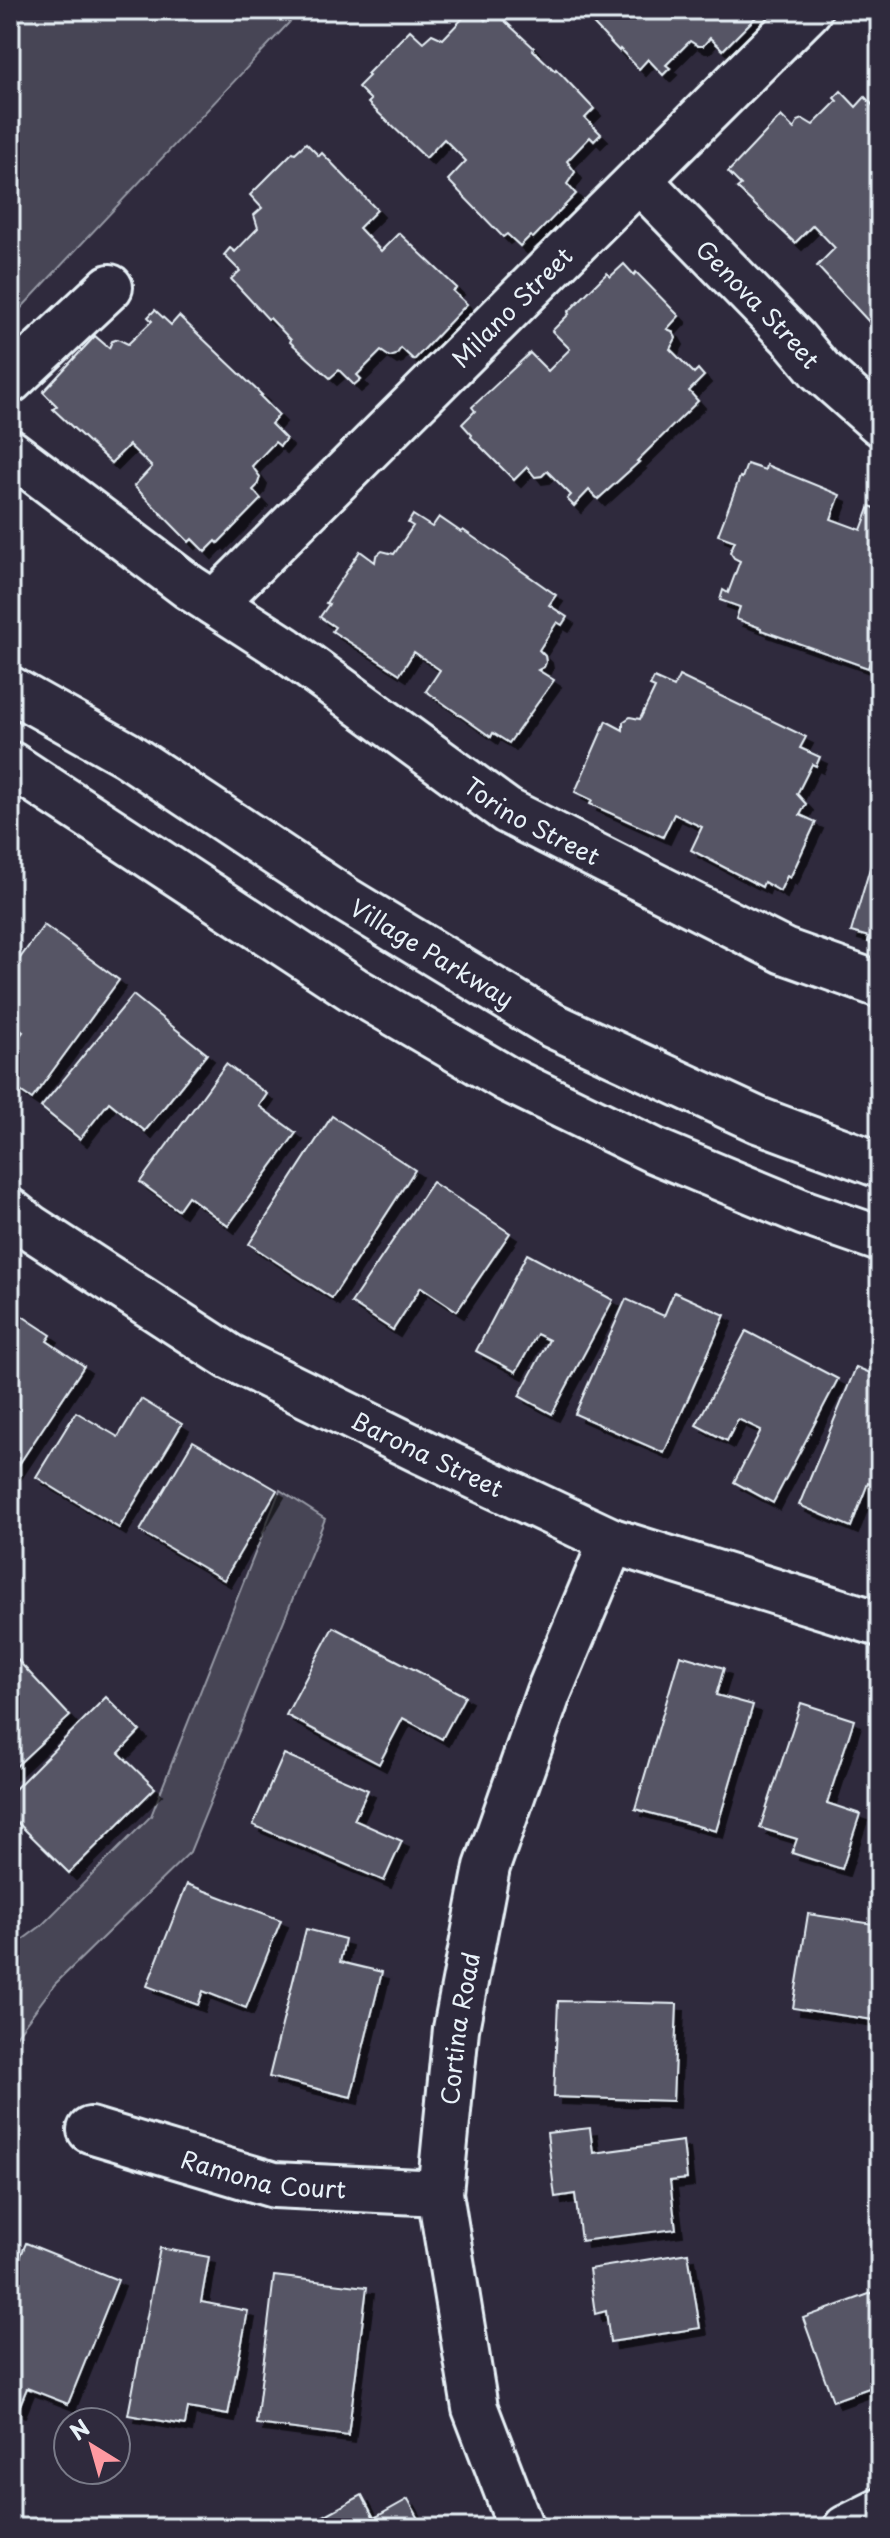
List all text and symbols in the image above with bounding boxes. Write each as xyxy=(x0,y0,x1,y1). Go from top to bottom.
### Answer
street label: Genova Street xyxy=(688,231,829,376)
street label: Milano Street xyxy=(443,238,580,375)
street label: Torino Street xyxy=(457,768,607,873)
street label: Village Parkway xyxy=(344,889,521,1016)
street label: Barona Street xyxy=(345,1401,510,1506)
street label: Cortina Road xyxy=(431,1949,488,2107)
street label: Ramona Court xyxy=(177,2140,347,2206)
north arrow xyxy=(52,2406,132,2486)
text: N xyxy=(62,2410,96,2447)

